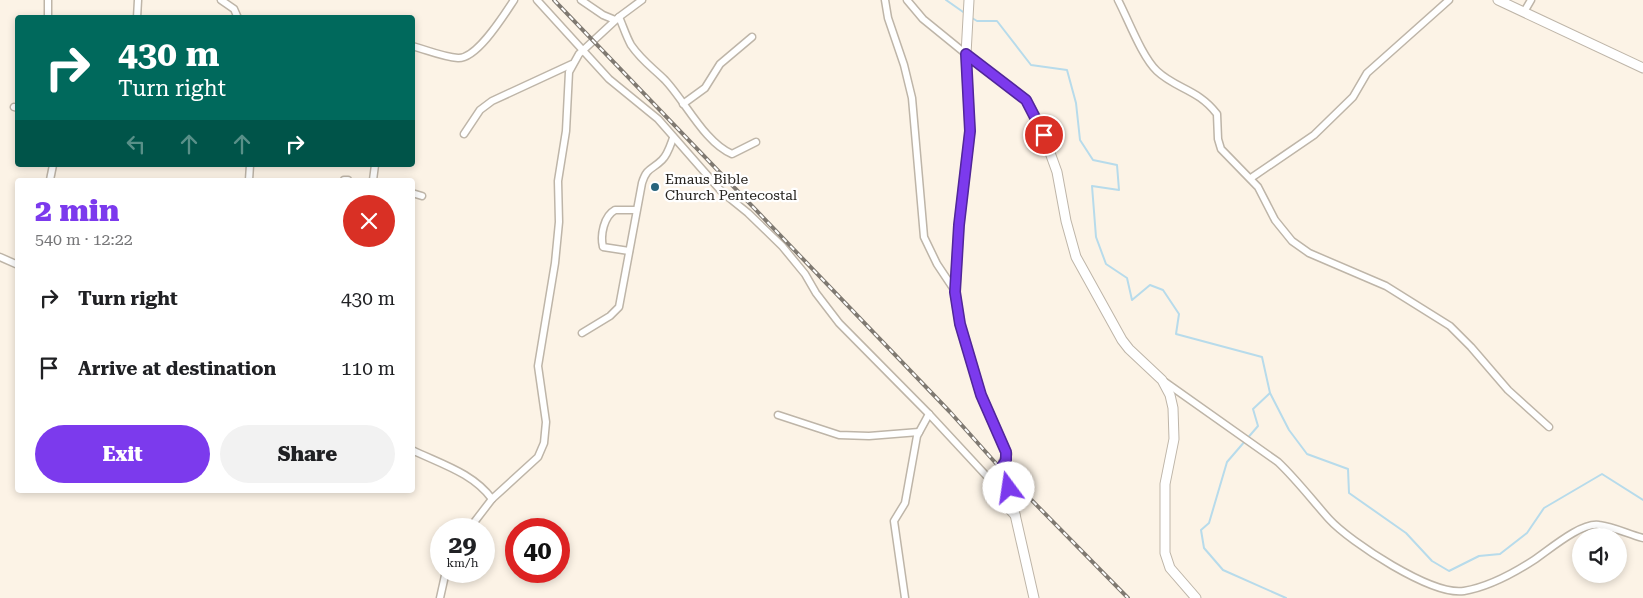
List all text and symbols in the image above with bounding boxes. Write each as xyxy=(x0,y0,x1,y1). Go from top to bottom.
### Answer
text: 430 m xyxy=(118,34,219,75)
icon: right xyxy=(35,35,100,100)
text: Turn right xyxy=(118,76,226,101)
pin xyxy=(1023,114,1065,156)
icon: arrive xyxy=(1030,121,1058,149)
icon: left xyxy=(122,130,150,158)
icon: ahead xyxy=(175,130,203,158)
icon: ahead xyxy=(228,130,256,158)
icon: right xyxy=(281,130,309,158)
place label: Emaus Bible Church Pentecostal xyxy=(665,171,798,203)
marker: Emaus Bible Church Pentecostal xyxy=(649,181,661,193)
text: 2 min xyxy=(35,193,119,228)
button: close xyxy=(343,195,395,247)
text: 540 m · 12:22 xyxy=(35,230,133,249)
icon: right xyxy=(35,284,63,312)
text: Turn right xyxy=(78,287,178,310)
text: 430 m xyxy=(341,287,395,310)
icon: arrive xyxy=(35,354,63,382)
text: Arrive at destination xyxy=(78,357,276,380)
text: 110 m xyxy=(341,357,395,380)
button: Exit xyxy=(35,425,210,483)
button: Share xyxy=(220,425,395,483)
position arrow xyxy=(982,461,1034,513)
speed limit sign: 40 xyxy=(505,518,570,583)
map controls xyxy=(1572,528,1627,583)
button: sound xyxy=(1572,528,1627,583)
text: 29 xyxy=(448,530,477,559)
text: km/h xyxy=(446,556,479,570)

